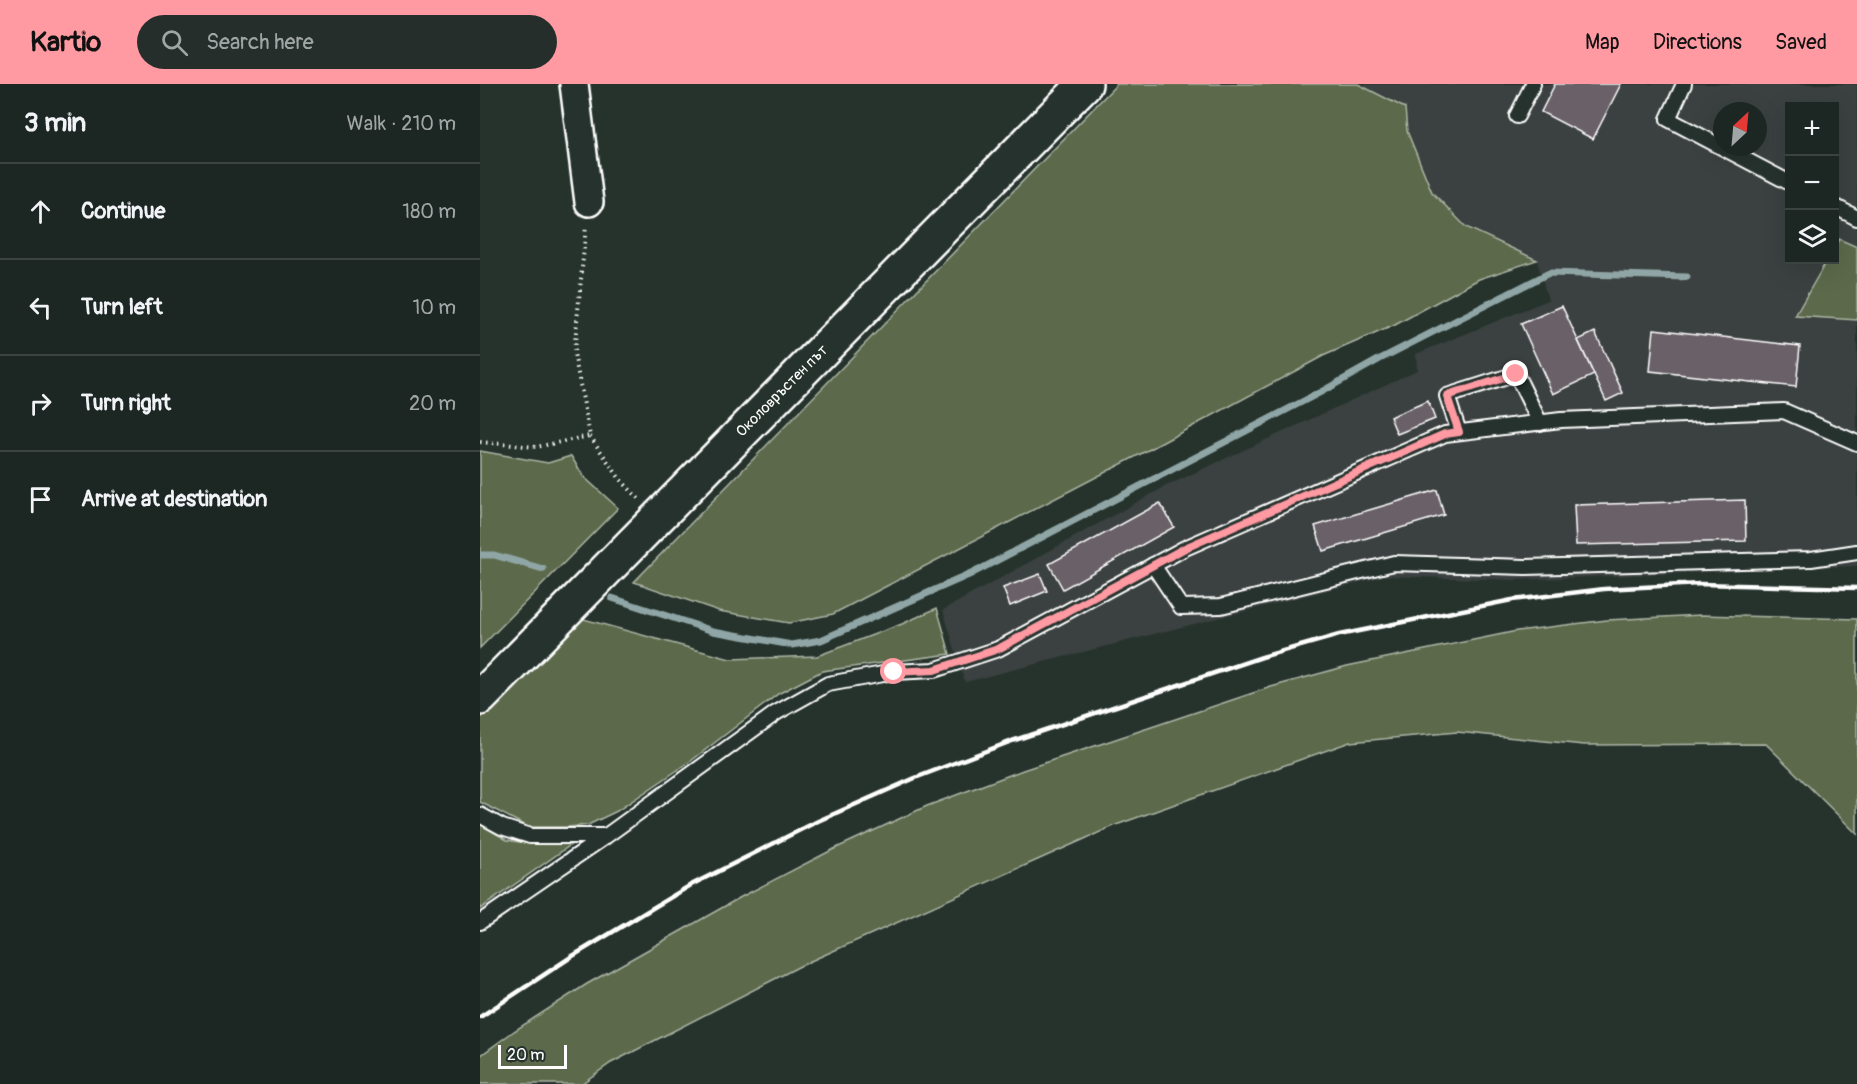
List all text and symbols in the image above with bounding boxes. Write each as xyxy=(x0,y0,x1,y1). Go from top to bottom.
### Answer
search box xyxy=(137,15,557,69)
text: Kartio xyxy=(30,25,101,60)
icon: search xyxy=(158,26,191,59)
text: Search here xyxy=(206,28,314,56)
text: Map xyxy=(1585,29,1620,56)
text: Directions xyxy=(1653,29,1742,56)
text: Saved xyxy=(1775,29,1827,56)
north arrow xyxy=(1713,102,1767,156)
map controls xyxy=(1785,102,1839,264)
button: + xyxy=(1785,102,1839,156)
text: 3 min xyxy=(24,107,86,139)
text: Walk · 210 m xyxy=(347,111,456,136)
button: − xyxy=(1785,156,1839,210)
icon: ahead xyxy=(24,195,57,228)
text: Continue xyxy=(81,197,165,225)
text: 180 m xyxy=(402,199,456,224)
button: layers xyxy=(1785,210,1839,264)
icon: left xyxy=(24,291,57,324)
text: Turn left xyxy=(81,293,163,321)
text: 10 m xyxy=(412,295,456,320)
street label: Околовръстен път xyxy=(732,341,832,441)
route end xyxy=(1502,360,1528,386)
icon: right xyxy=(24,387,57,420)
text: Turn right xyxy=(81,389,171,417)
text: 20 m xyxy=(409,391,456,416)
icon: arrive xyxy=(24,483,57,516)
text: Arrive at destination xyxy=(81,485,267,513)
route start xyxy=(880,658,906,684)
scale bar xyxy=(498,1042,567,1070)
text: 20 m xyxy=(507,1045,545,1065)

